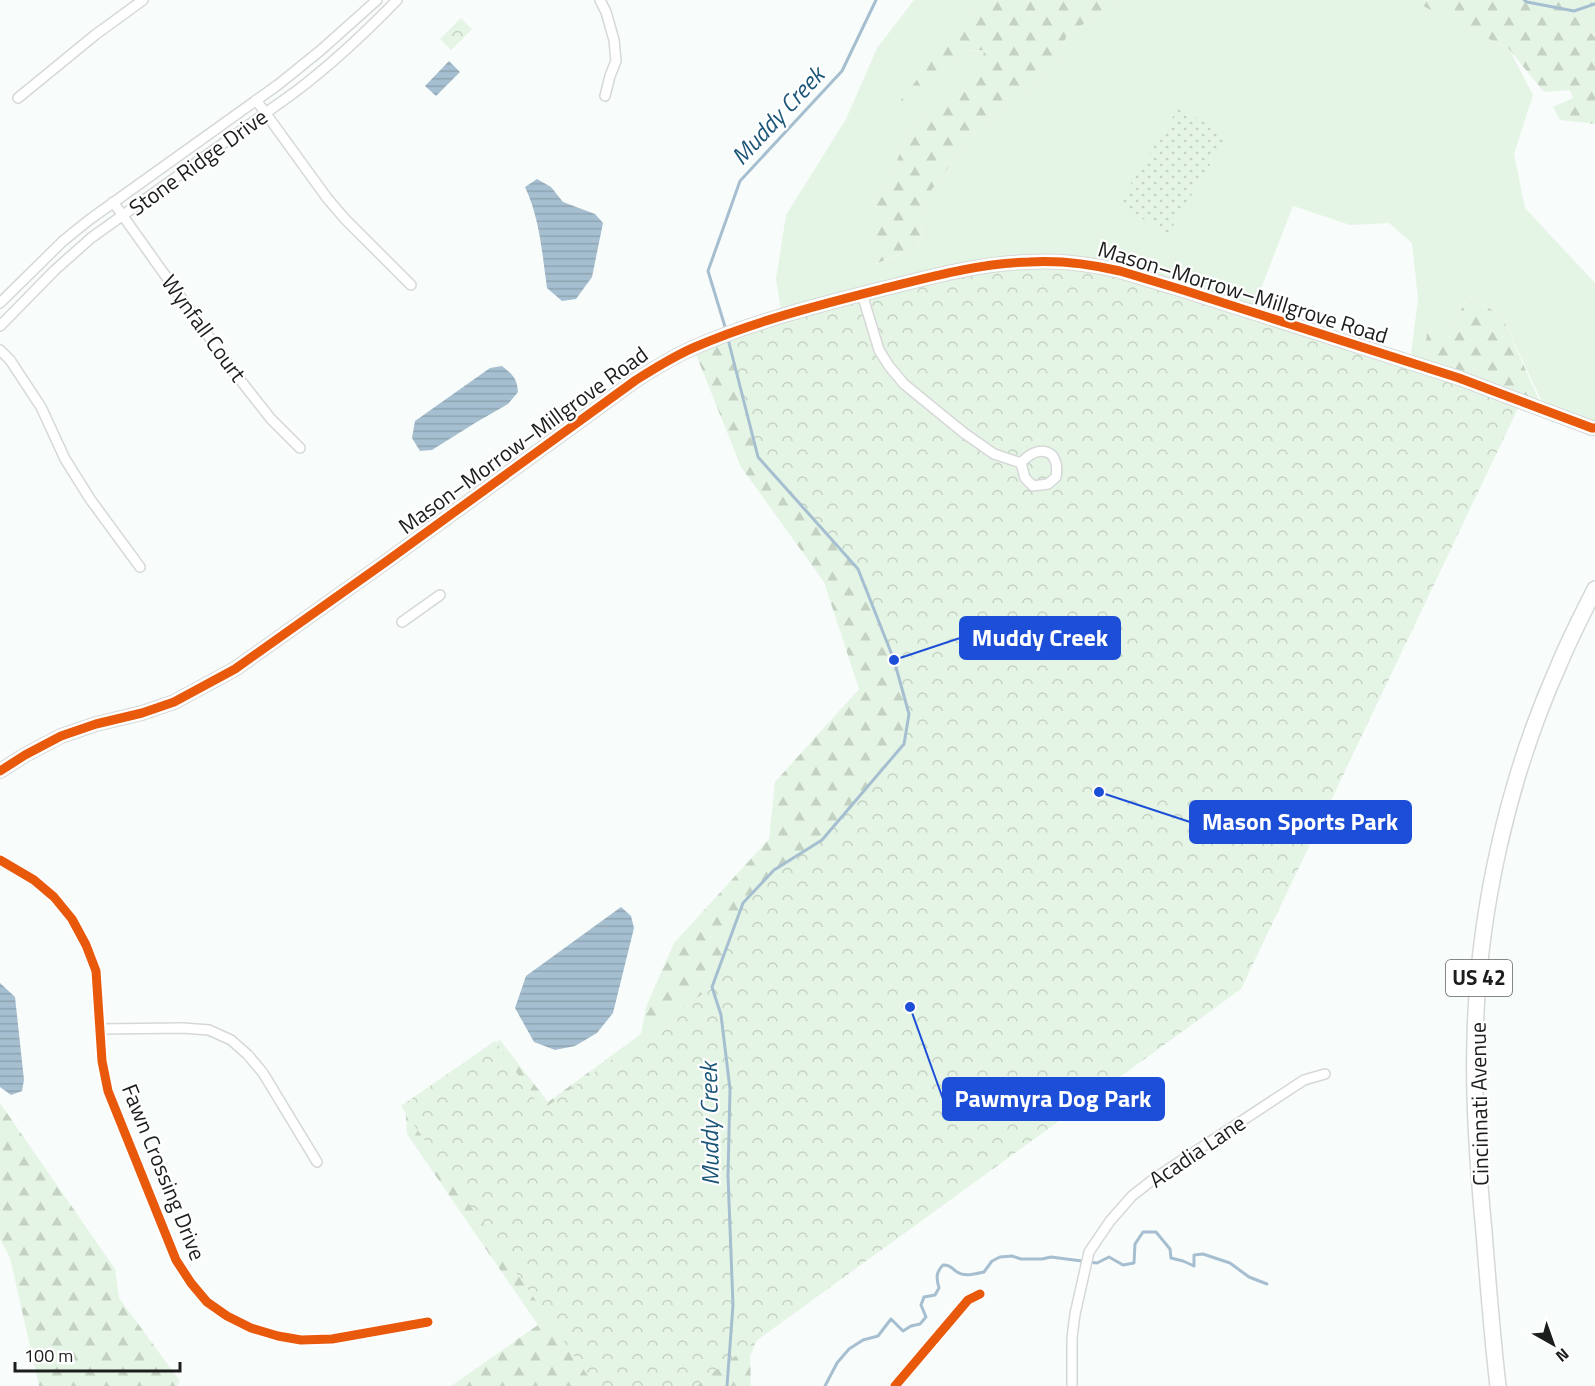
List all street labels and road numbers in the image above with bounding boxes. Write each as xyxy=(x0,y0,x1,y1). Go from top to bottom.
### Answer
street label: Stone Ridge Drive xyxy=(122,100,274,224)
street label: Mason–Morrow–Millgrove Road xyxy=(1094,232,1392,352)
street label: Wynfall Court xyxy=(153,267,255,389)
street label: Mason–Morrow–Millgrove Road xyxy=(391,338,655,542)
road number: US 42 xyxy=(1446,960,1512,996)
street label: Cincinnati Avenue xyxy=(1461,1022,1497,1186)
street label: Fawn Crossing Drive xyxy=(113,1079,215,1265)
street label: Acadia Lane xyxy=(1142,1106,1252,1196)

